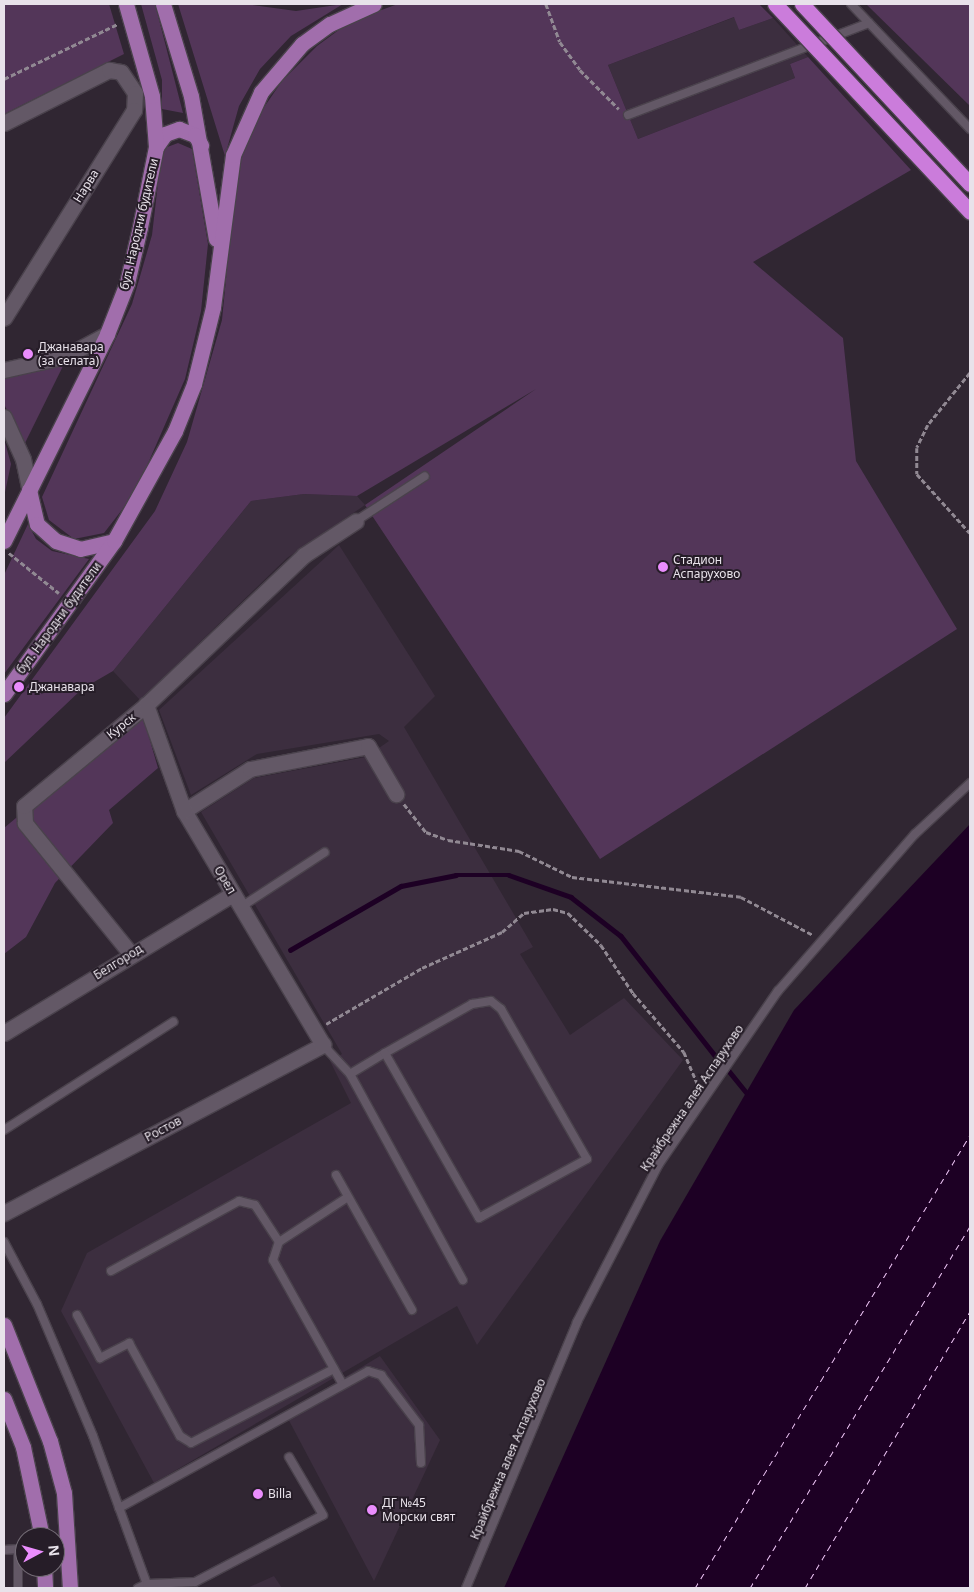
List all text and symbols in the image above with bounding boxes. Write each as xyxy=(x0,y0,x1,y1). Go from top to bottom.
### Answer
street label: бул. Народни будители xyxy=(117,157,161,291)
street label: Нарва xyxy=(70,167,102,205)
place label: Джанавара (за селата) xyxy=(38,340,104,368)
marker: Джанавара (за селата) xyxy=(22,348,34,360)
place label: Стадион Аспарухово xyxy=(673,553,740,581)
street label: бул. Народни будители xyxy=(14,559,104,677)
marker: Стадион Аспарухово xyxy=(657,561,669,573)
place label: Джанавара xyxy=(29,680,95,694)
marker: Джанавара xyxy=(13,681,25,693)
street label: Курск xyxy=(104,710,138,742)
street label: Орел xyxy=(211,863,239,897)
street label: Белгород xyxy=(91,941,145,983)
street label: Крайбрежна алея Аспарухово xyxy=(637,1022,747,1174)
street label: Ростов xyxy=(142,1113,184,1145)
street label: Крайбрежна алея Аспарухово xyxy=(467,1376,549,1542)
place label: Billa xyxy=(268,1487,292,1501)
marker: Billa xyxy=(252,1488,264,1500)
place label: ДГ №45 Морски свят xyxy=(382,1496,455,1524)
marker: ДГ №45 Морски свят xyxy=(366,1504,378,1516)
north arrow xyxy=(15,1527,65,1577)
text: N xyxy=(44,1544,64,1557)

